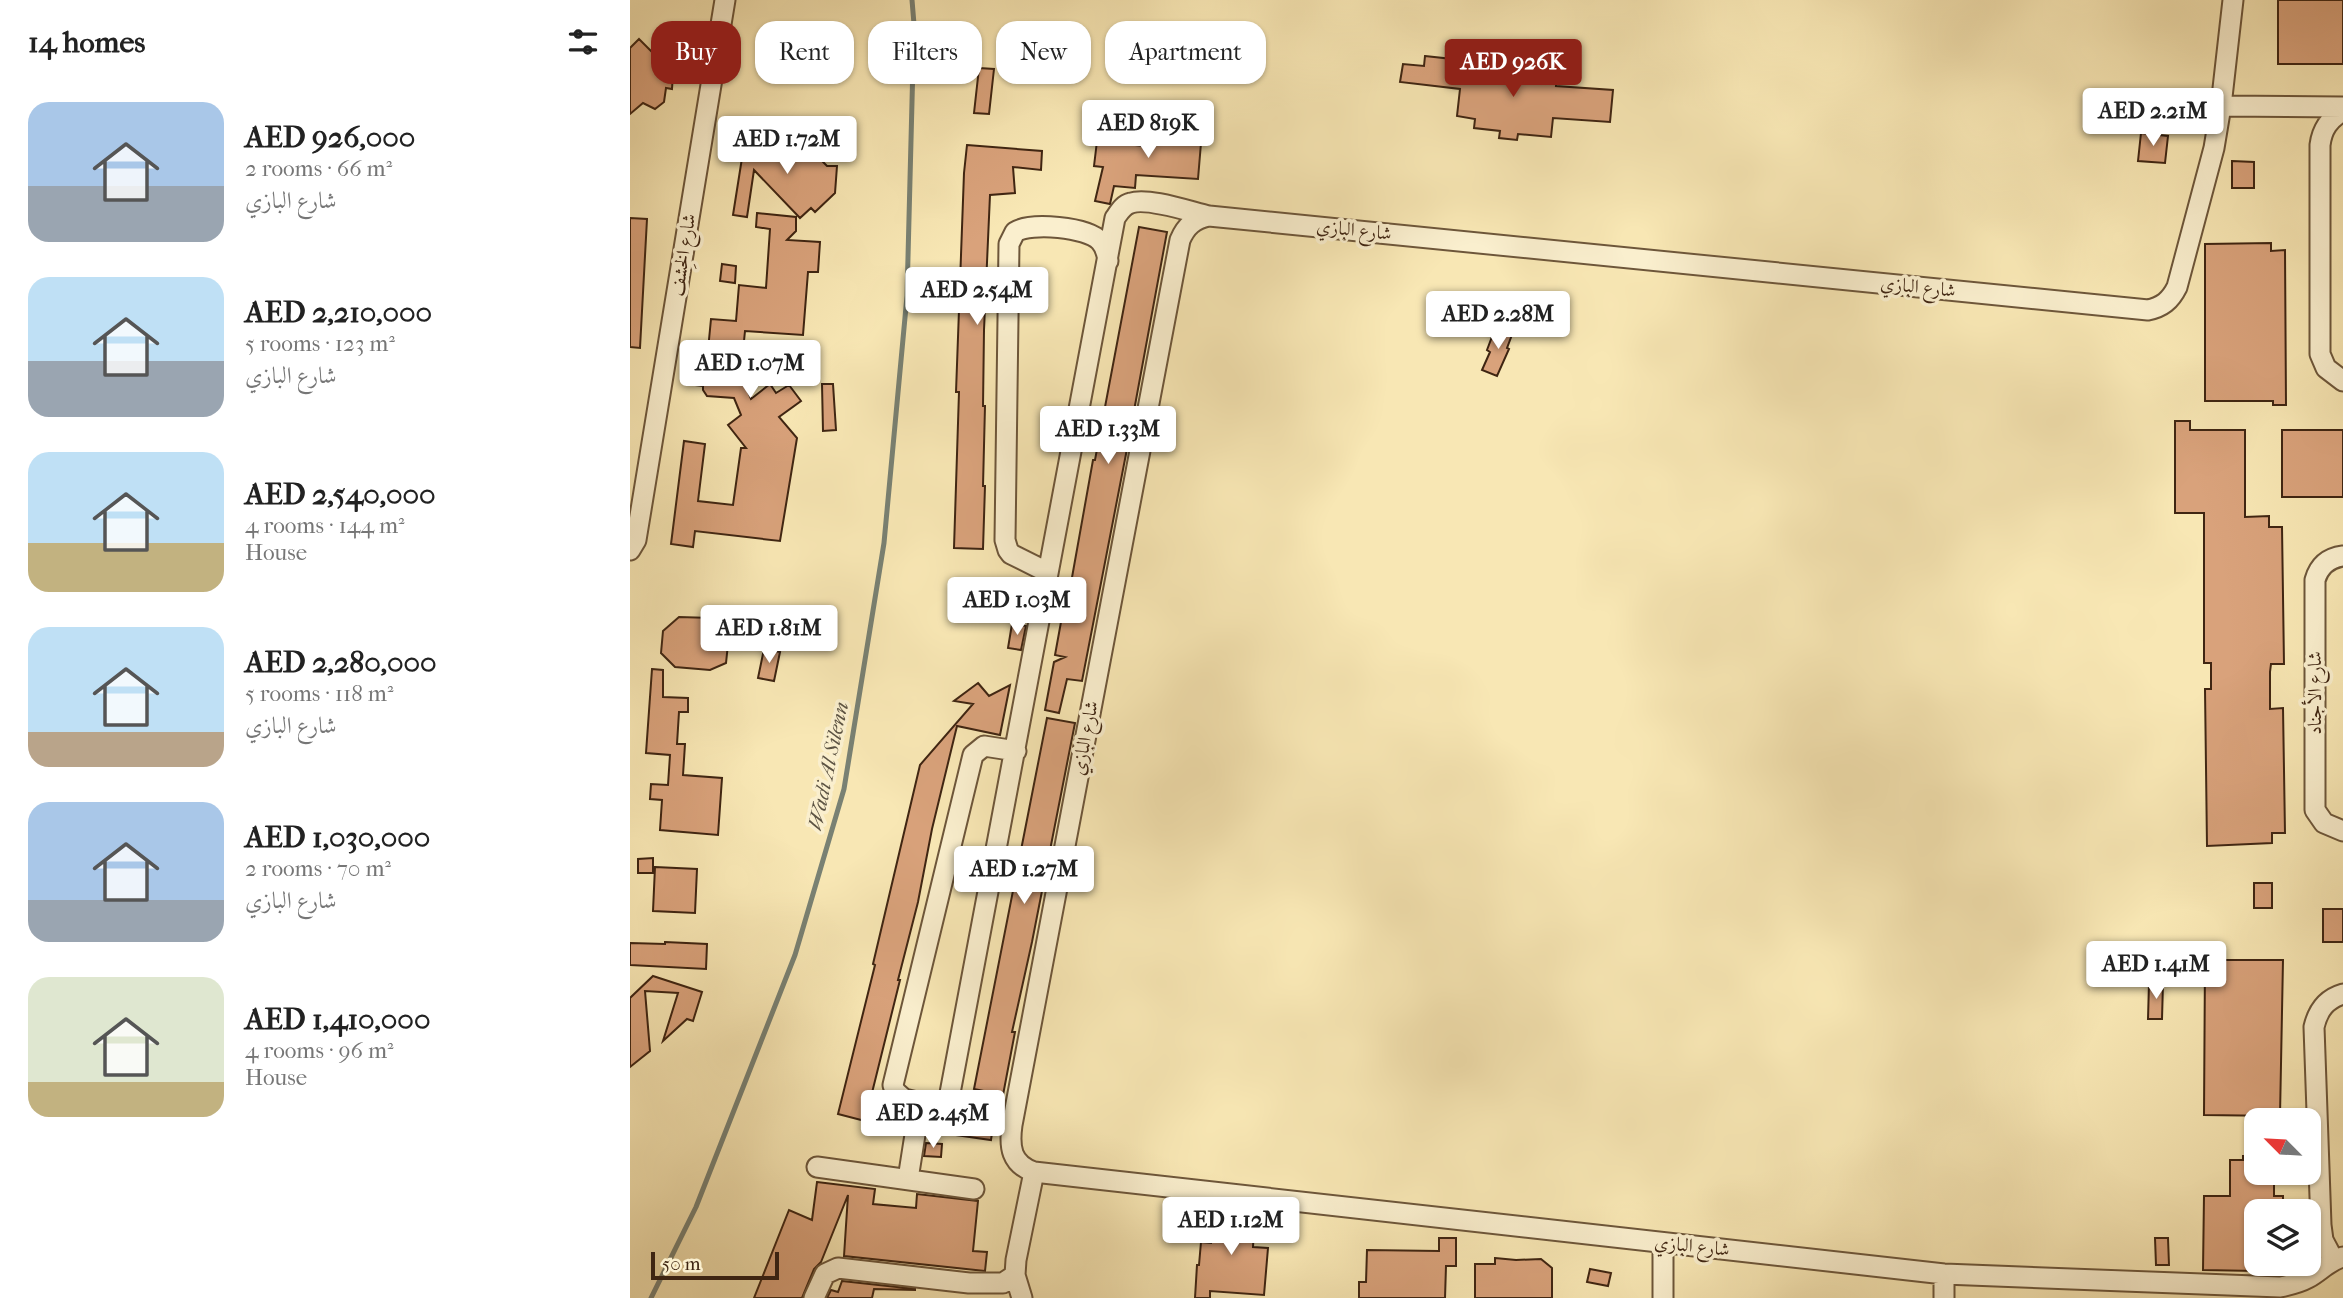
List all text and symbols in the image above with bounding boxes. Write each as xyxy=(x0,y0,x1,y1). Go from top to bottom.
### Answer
chip: Buy xyxy=(651,21,741,84)
chip: Rent xyxy=(755,21,854,84)
chip: Filters xyxy=(868,21,982,84)
chip: New xyxy=(996,21,1091,84)
chip: Apartment xyxy=(1105,21,1266,84)
icon: filters xyxy=(564,23,602,61)
text: 14 homes xyxy=(28,25,145,60)
pin: AED 926K xyxy=(1441,40,1585,99)
text: AED 926K xyxy=(1461,48,1565,75)
pin: AED 2.21M xyxy=(2073,88,2233,148)
text: AED 2.21M xyxy=(2099,97,2207,124)
pin: AED 819K xyxy=(1076,100,1220,160)
text: AED 819K xyxy=(1098,109,1198,136)
pin: AED 1.72M xyxy=(707,116,867,176)
text: AED 926,000 xyxy=(245,120,415,155)
text: AED 1.72M xyxy=(734,125,840,152)
icon: home xyxy=(84,130,168,214)
text: 2 rooms · 66 m² xyxy=(245,155,392,182)
text: شارع البازي xyxy=(245,187,337,214)
street label: شارع الخِشف xyxy=(666,212,705,299)
street label: شارع البازي xyxy=(1315,215,1393,249)
pin: AED 2.54M xyxy=(897,268,1057,327)
street label: شارع البازي xyxy=(1879,272,1957,306)
text: AED 2.54M xyxy=(921,276,1033,303)
pin: AED 2.28M xyxy=(1418,292,1578,351)
text: AED 2,210,000 xyxy=(245,295,432,330)
text: AED 2.28M xyxy=(1442,300,1554,327)
icon: home xyxy=(84,305,168,389)
text: 5 rooms · 123 m² xyxy=(245,330,395,357)
pin: AED 1.07M xyxy=(670,340,830,400)
text: AED 1.07M xyxy=(696,349,804,376)
text: شارع البازي xyxy=(245,362,337,389)
pin: AED 1.33M xyxy=(1028,406,1188,466)
text: AED 1.33M xyxy=(1056,415,1160,442)
text: AED 2,540,000 xyxy=(245,477,436,512)
icon: home xyxy=(84,480,168,564)
text: 4 rooms · 144 m² xyxy=(245,512,405,539)
text: House xyxy=(245,539,307,566)
pin: AED 1.03M xyxy=(937,578,1097,637)
text: AED 1.03M xyxy=(963,586,1071,613)
pin: AED 1.81M xyxy=(689,606,849,665)
text: AED 1.81M xyxy=(717,614,821,641)
text: AED 2,280,000 xyxy=(245,645,437,680)
street label: شارع الأجناد xyxy=(2301,651,2330,735)
icon: home xyxy=(84,655,168,739)
text: 5 rooms · 118 m² xyxy=(245,680,393,707)
water label: Wadi Al Silenn xyxy=(803,699,853,833)
street label: شارع البازي xyxy=(1067,699,1107,778)
text: شارع البازي xyxy=(245,712,337,739)
text: AED 1,030,000 xyxy=(245,820,430,855)
icon: home xyxy=(84,830,168,914)
pin: AED 1.27M xyxy=(944,846,1104,906)
text: 2 rooms · 70 m² xyxy=(245,855,391,882)
text: AED 1.27M xyxy=(970,855,1078,882)
text: شارع البازي xyxy=(245,887,337,914)
pin: AED 1.41M xyxy=(2076,942,2236,1001)
text: AED 1.41M xyxy=(2102,950,2210,977)
text: AED 1,410,000 xyxy=(245,1002,430,1037)
icon: home xyxy=(84,1005,168,1089)
text: 4 rooms · 96 m² xyxy=(245,1037,394,1064)
text: House xyxy=(245,1064,307,1091)
pin: AED 2.45M xyxy=(853,1090,1013,1150)
text: AED 2.45M xyxy=(877,1099,989,1126)
north arrow xyxy=(2244,1108,2320,1185)
map controls xyxy=(2244,1108,2321,1276)
pin: AED 1.12M xyxy=(1151,1198,1311,1257)
button: layers xyxy=(2244,1199,2321,1276)
text: AED 1.12M xyxy=(1178,1206,1284,1233)
street label: شارع البازي xyxy=(1653,1231,1731,1265)
scale bar xyxy=(651,1249,779,1281)
text: 50 m xyxy=(662,1253,701,1275)

